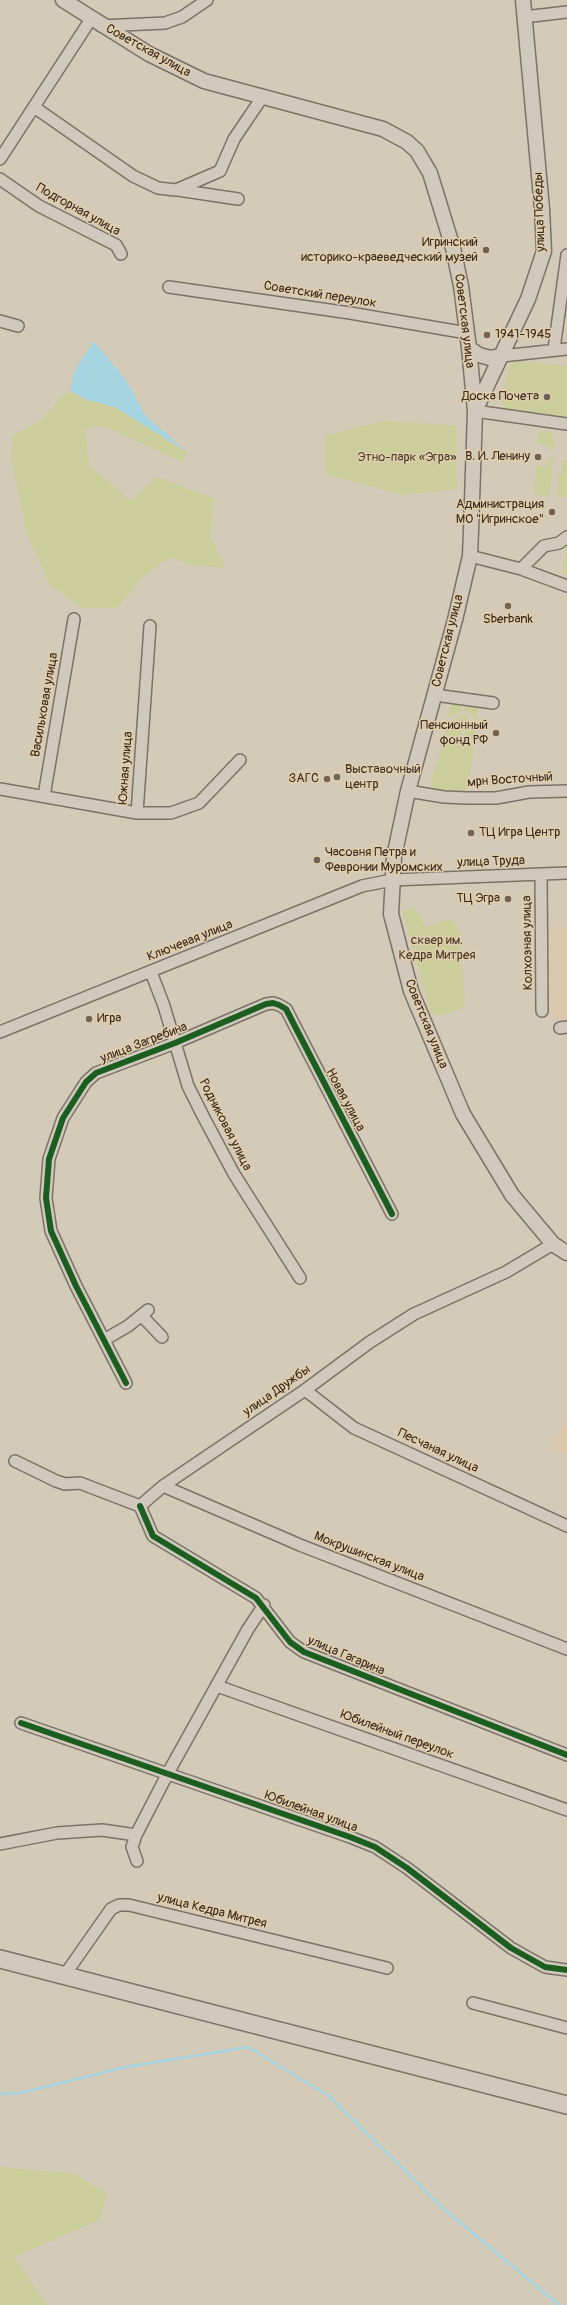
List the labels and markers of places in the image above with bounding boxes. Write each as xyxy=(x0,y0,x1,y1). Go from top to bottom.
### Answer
place label: Игринский историко-краеведческий музей xyxy=(301,235,478,266)
marker: Игринский историко-краеведческий музей xyxy=(481,245,491,255)
place label: 1941-1945 xyxy=(495,327,551,343)
marker: 1941-1945 xyxy=(482,330,492,340)
place label: Доска Почета xyxy=(462,389,539,405)
marker: Доска Почета xyxy=(542,392,552,402)
place label: В. И. Ленину xyxy=(465,449,530,465)
marker: В. И. Ленину xyxy=(533,452,543,462)
place label: Администрация МО "Игринское" xyxy=(456,497,544,528)
marker: Администрация МО "Игринское" xyxy=(547,507,557,517)
marker: Sberbank xyxy=(503,601,513,611)
place label: Sberbank xyxy=(483,612,533,628)
place label: Пенсионный фонд РФ xyxy=(420,718,488,749)
marker: Пенсионный фонд РФ xyxy=(491,728,501,738)
place label: Выставочный центр xyxy=(345,762,421,793)
place label: ЗАГС xyxy=(289,771,319,787)
marker: Выставочный центр xyxy=(332,772,342,782)
marker: ЗАГС xyxy=(322,774,332,784)
place label: ТЦ Игра Центр xyxy=(479,825,560,841)
marker: ТЦ Игра Центр xyxy=(466,828,476,838)
place label: Часовня Петра и Февронии Муромских xyxy=(325,845,443,876)
marker: Часовня Петра и Февронии Муромских xyxy=(312,855,322,865)
place label: ТЦ Эгра xyxy=(456,891,500,907)
marker: ТЦ Эгра xyxy=(503,894,513,904)
place label: Игра xyxy=(97,1011,121,1027)
marker: Игра xyxy=(84,1014,94,1024)

